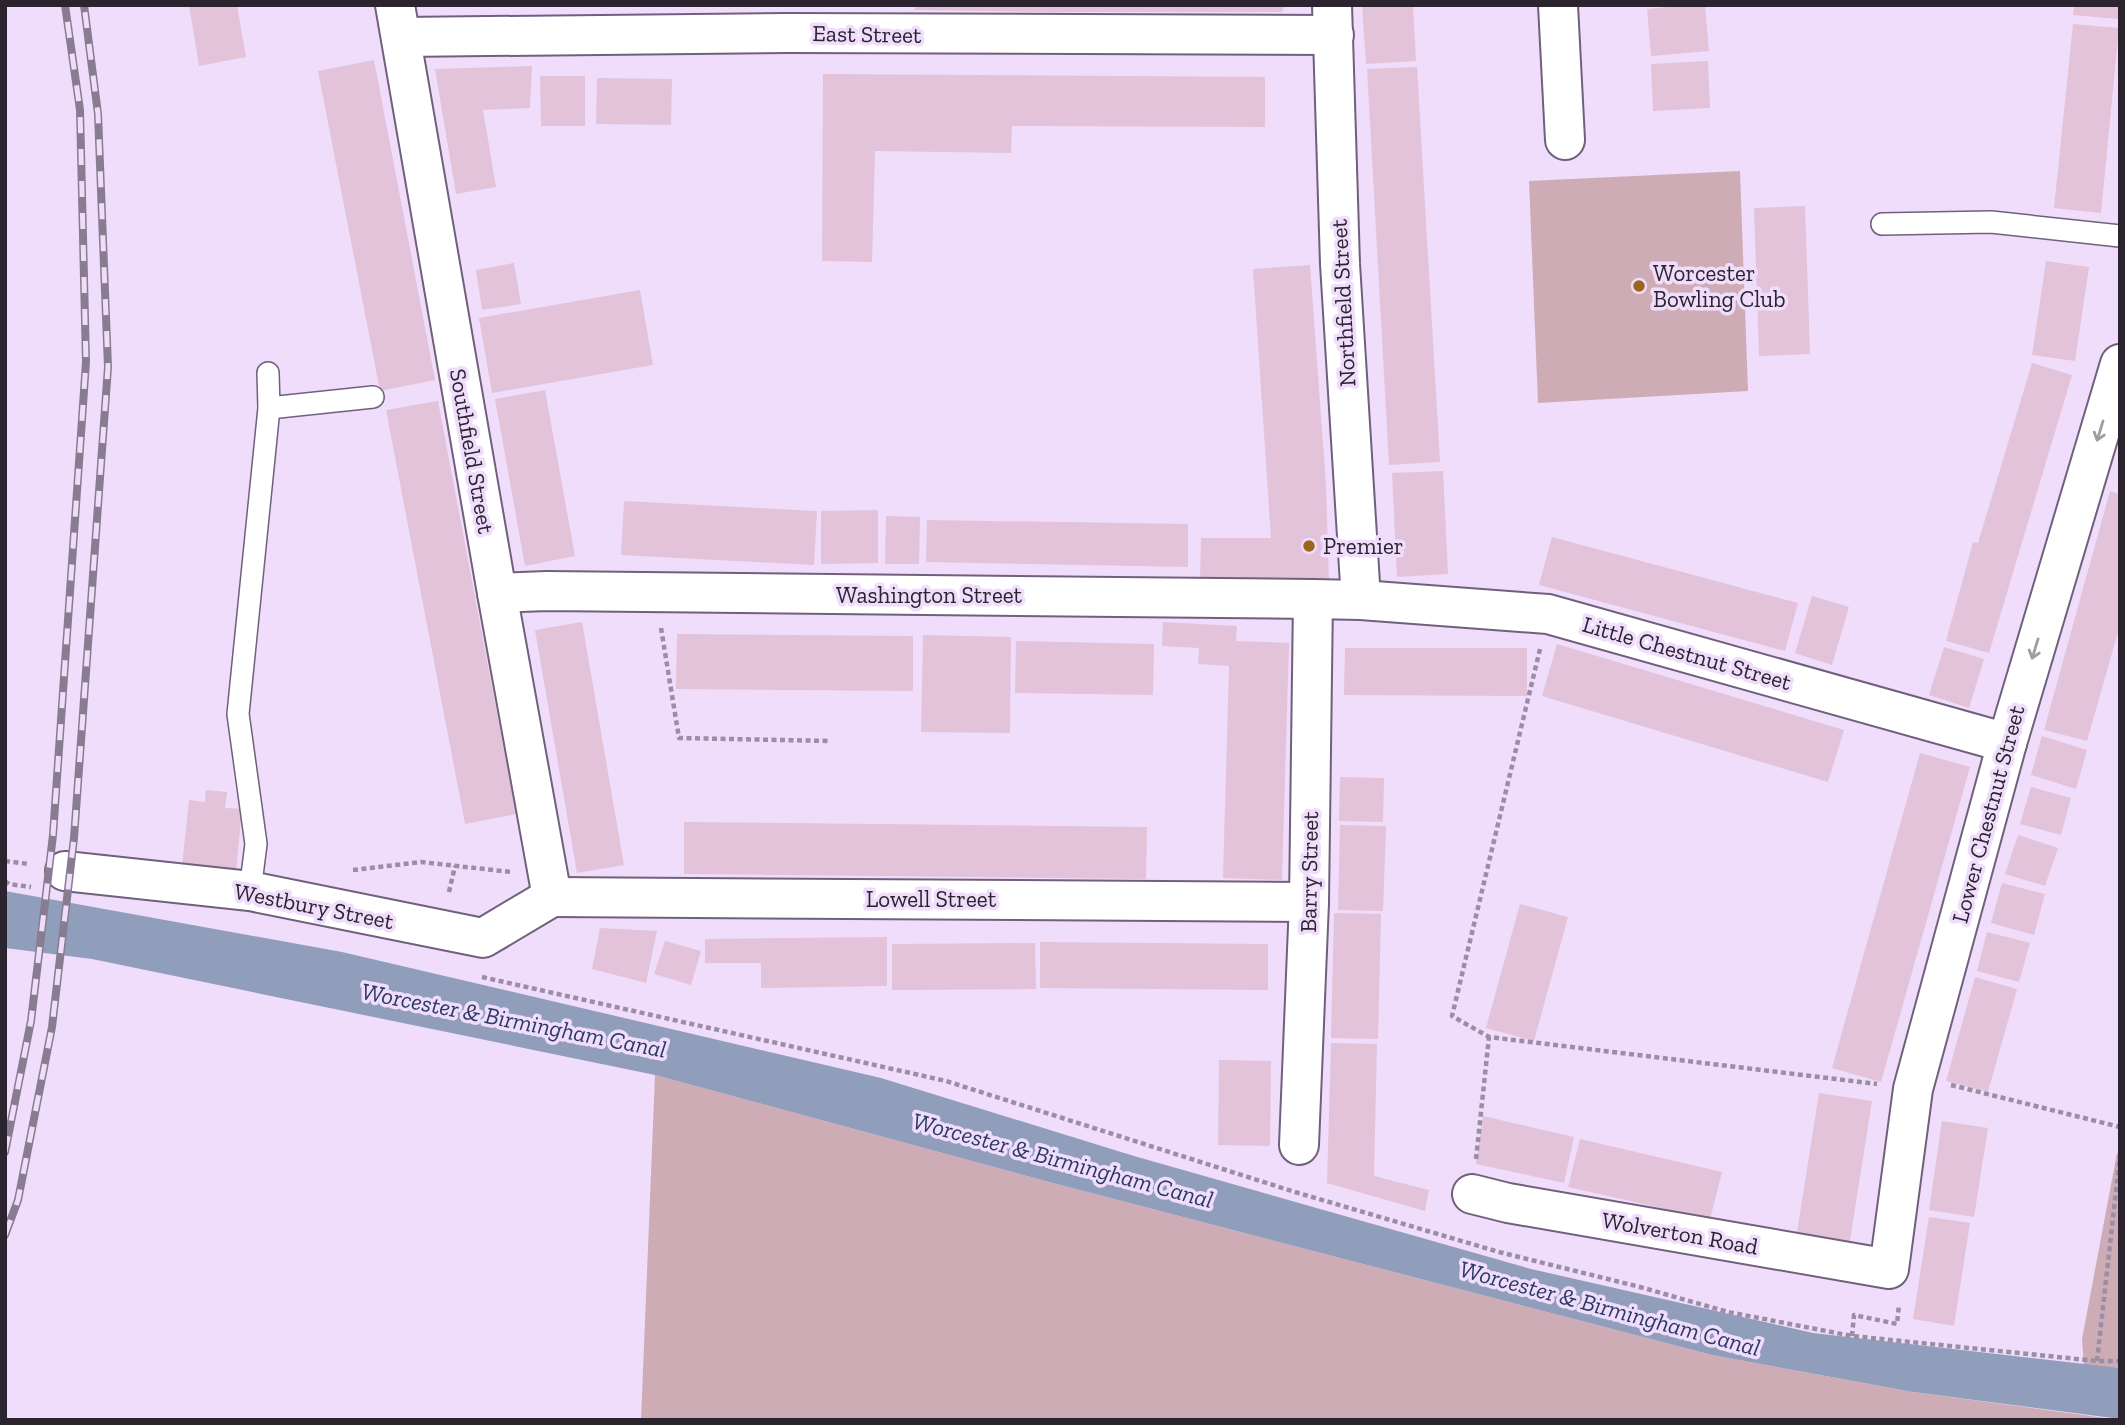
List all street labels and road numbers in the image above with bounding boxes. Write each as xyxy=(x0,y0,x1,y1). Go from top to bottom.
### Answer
street label: East Street xyxy=(812,19,922,49)
street label: Northfield Street xyxy=(1325,218,1361,388)
street label: Southfield Street xyxy=(444,366,500,536)
street label: Washington Street xyxy=(836,581,1023,609)
street label: Little Chestnut Street xyxy=(1579,610,1795,696)
street label: Lower Chestnut Street xyxy=(1945,702,2031,926)
street label: Barry Street xyxy=(1294,811,1324,933)
street label: Westbury Street xyxy=(232,877,396,935)
street label: Lowell Street xyxy=(866,885,997,913)
street label: Wolverton Road xyxy=(1600,1205,1761,1261)

